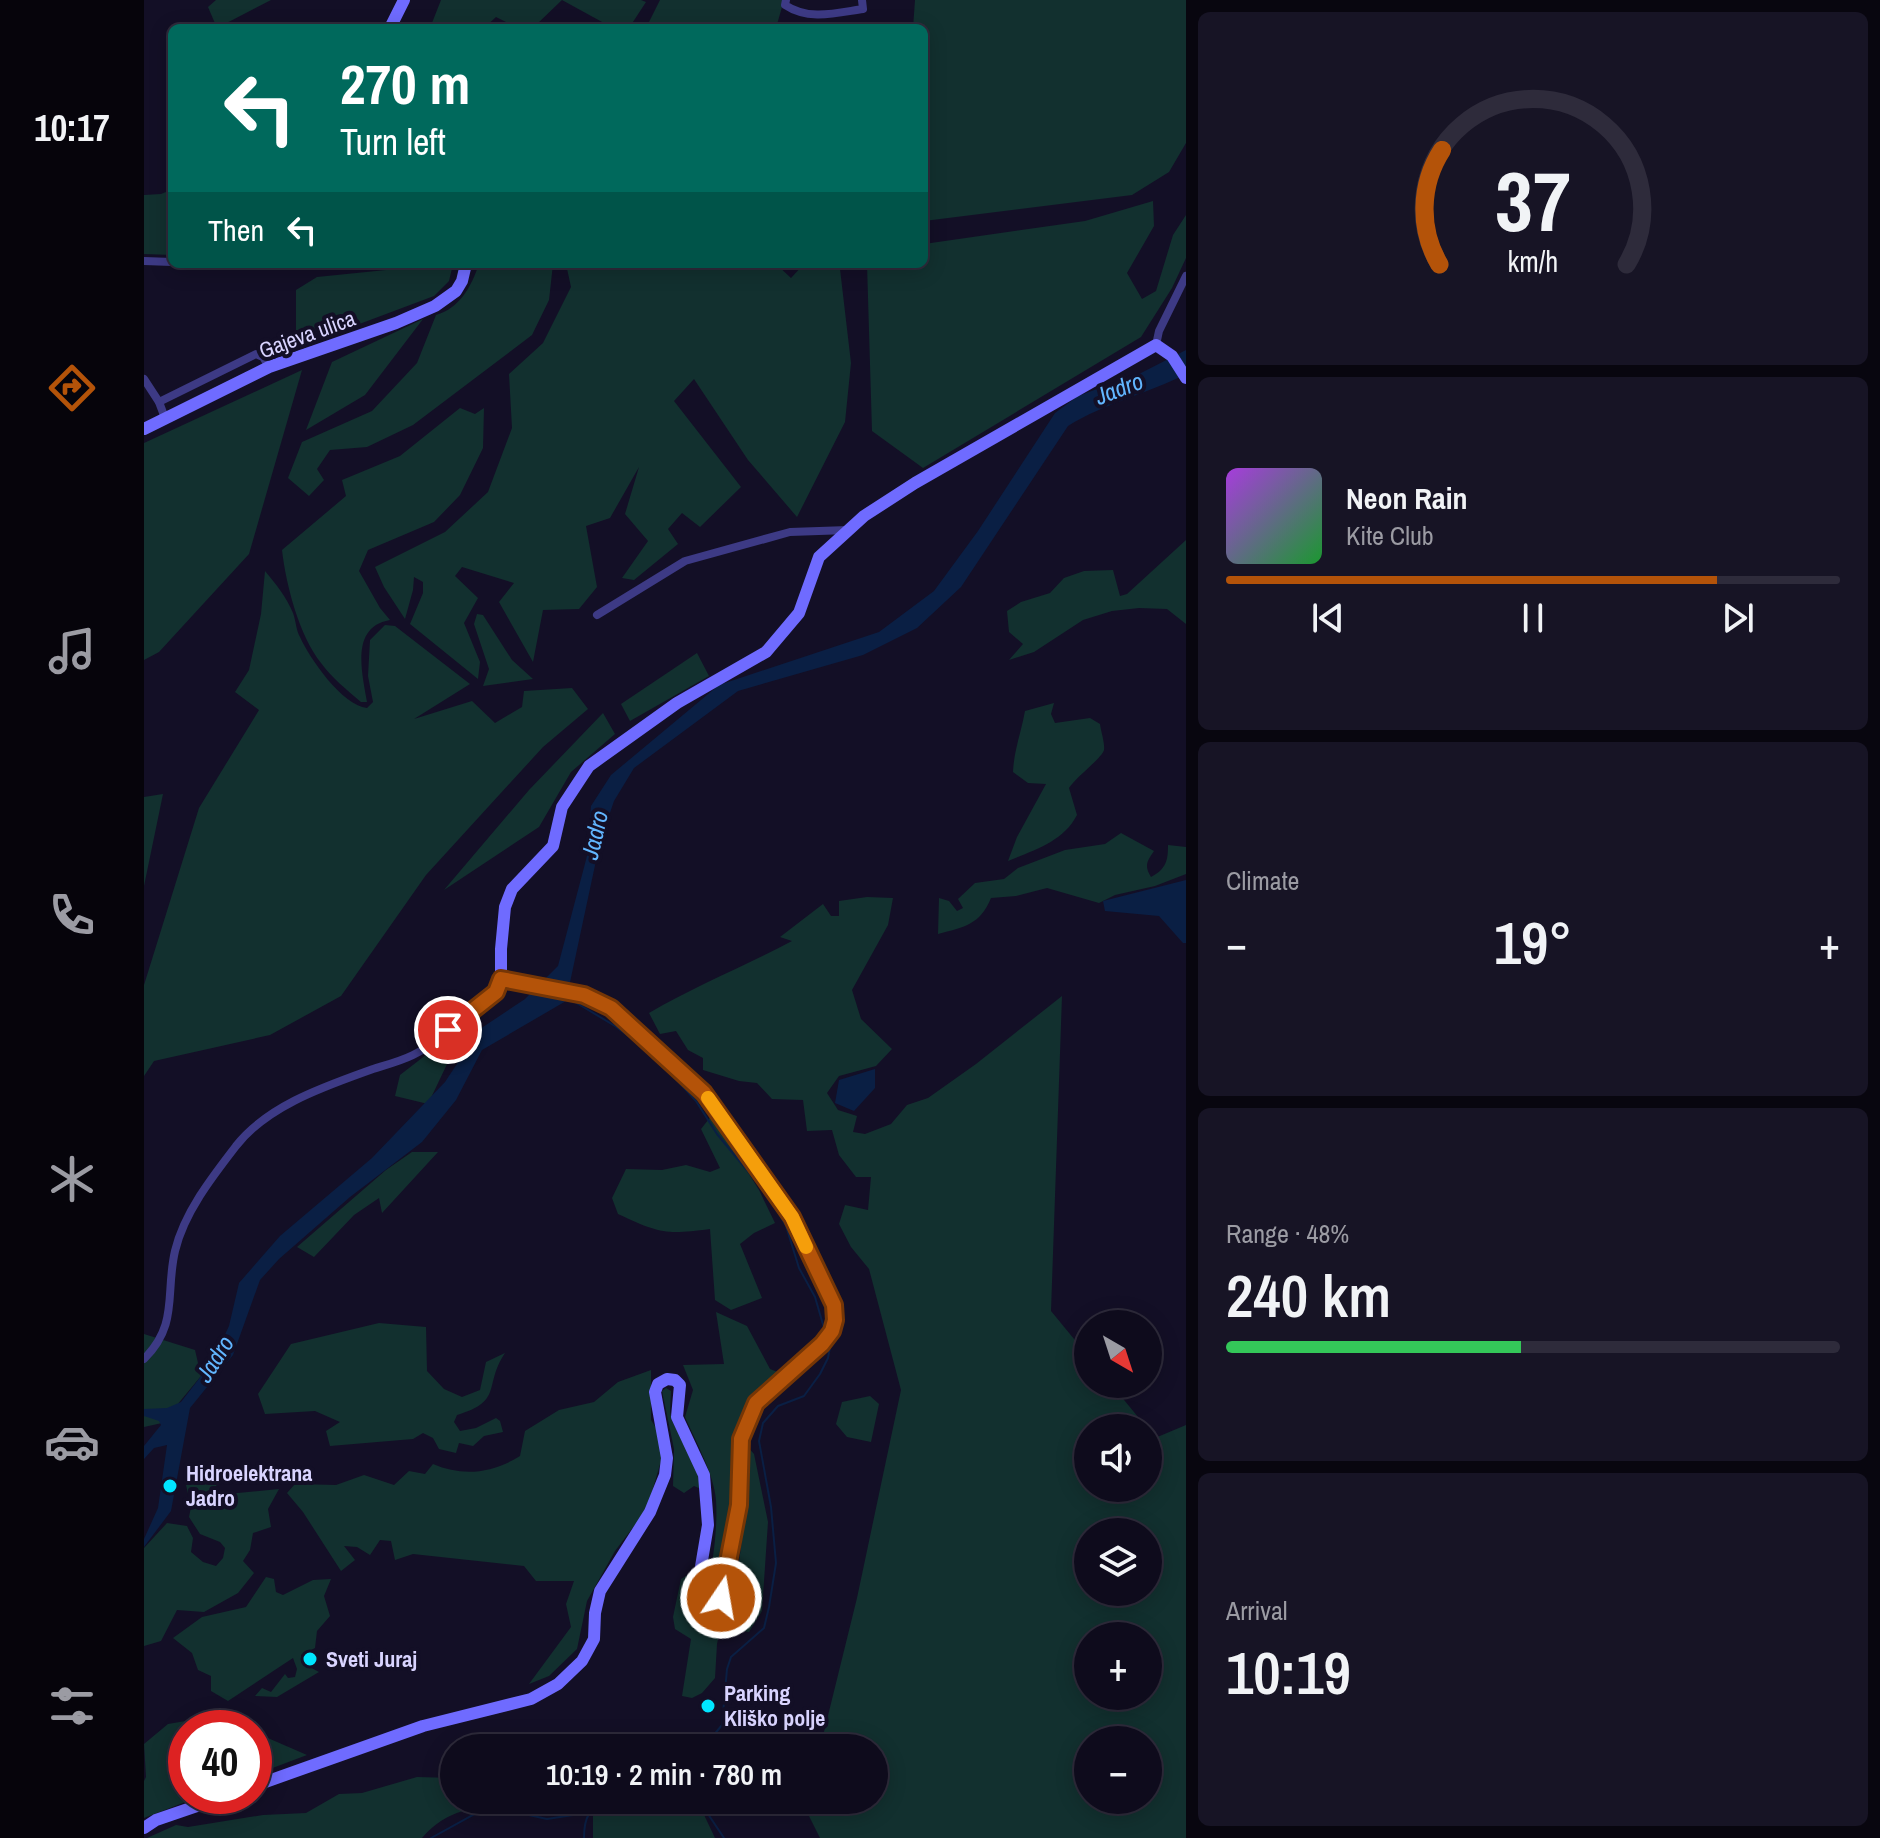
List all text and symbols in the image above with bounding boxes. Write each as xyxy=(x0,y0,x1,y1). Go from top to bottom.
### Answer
text: 270 m xyxy=(340,46,470,121)
icon: left xyxy=(208,56,312,160)
text: 10:17 xyxy=(34,104,110,152)
text: Turn left xyxy=(340,118,446,166)
text: 37 xyxy=(1495,144,1571,256)
icon: left xyxy=(280,208,324,252)
text: Then xyxy=(208,210,264,250)
text: km/h xyxy=(1508,242,1558,281)
street label: Gajeva ulica xyxy=(255,303,359,365)
icon: directions xyxy=(44,360,100,416)
water label: Jadro xyxy=(1089,364,1147,412)
text: Neon Rain xyxy=(1346,478,1468,518)
text: Kite Club xyxy=(1346,518,1434,553)
icon: previous xyxy=(1306,596,1350,640)
icon: pause xyxy=(1511,596,1555,640)
icon: next xyxy=(1716,596,1760,640)
icon: music xyxy=(44,623,100,679)
water label: Jadro xyxy=(573,807,615,863)
text: Climate xyxy=(1226,863,1299,898)
icon: phone xyxy=(44,887,100,943)
text: 19° xyxy=(1494,902,1572,983)
text: − xyxy=(1226,913,1247,973)
text: + xyxy=(1819,913,1840,973)
pin xyxy=(414,996,482,1064)
icon: arrive xyxy=(426,1008,470,1052)
icon: climate xyxy=(44,1151,100,1207)
text: Range · 48% xyxy=(1226,1216,1349,1251)
text: 240 km xyxy=(1226,1255,1391,1336)
north arrow xyxy=(1074,1310,1162,1398)
map controls xyxy=(1074,1310,1162,1814)
water label: Jadro xyxy=(187,1329,241,1389)
icon: car xyxy=(44,1414,100,1470)
button: sound xyxy=(1074,1414,1162,1502)
place label: Hidroelektrana Jadro xyxy=(186,1458,312,1513)
marker: Hidroelektrana Jadro xyxy=(161,1477,179,1495)
button: layers xyxy=(1074,1518,1162,1606)
position arrow xyxy=(679,1556,763,1640)
text: Arrival xyxy=(1226,1593,1288,1628)
button: + xyxy=(1074,1622,1162,1710)
text: 10:19 xyxy=(1226,1632,1351,1713)
place label: Sveti Juraj xyxy=(326,1644,417,1674)
marker: Sveti Juraj xyxy=(301,1650,319,1668)
icon: filters xyxy=(44,1678,100,1734)
place label: Parking Kliško polje xyxy=(724,1678,825,1733)
marker: Parking Kliško polje xyxy=(699,1697,717,1715)
speed limit sign: 40 xyxy=(168,1710,272,1814)
button: − xyxy=(1074,1726,1162,1814)
text: 10:19 · 2 min · 780 m xyxy=(546,1754,782,1794)

